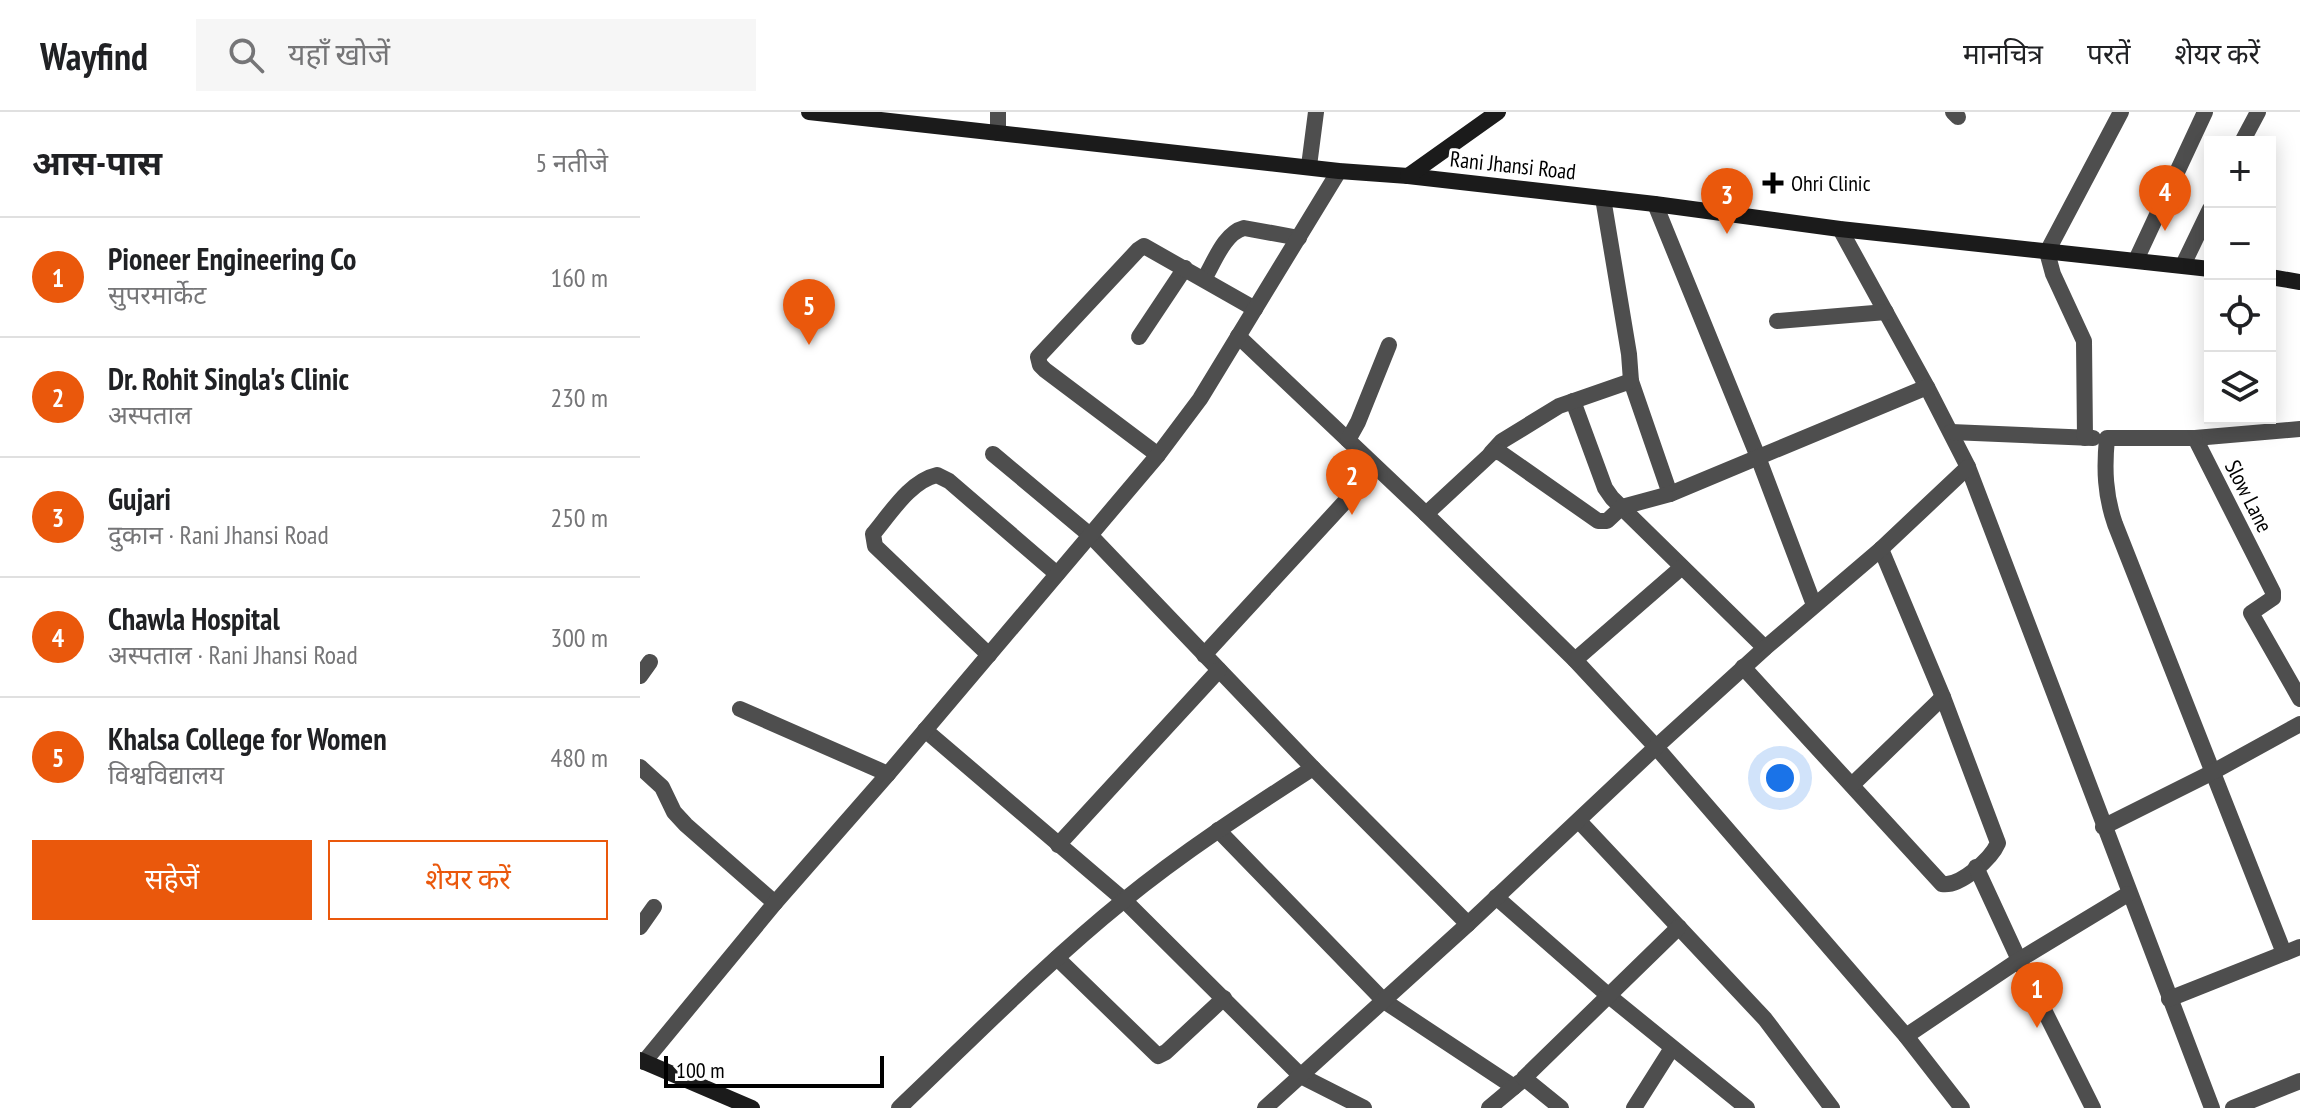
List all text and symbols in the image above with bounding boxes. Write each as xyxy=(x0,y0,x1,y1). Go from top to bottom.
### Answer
search box xyxy=(196,19,756,91)
text: Wayfind xyxy=(40,31,148,80)
icon: search xyxy=(224,33,268,77)
text: यहाँ खोजें xyxy=(288,34,390,73)
text: मानचित्र xyxy=(1963,35,2043,72)
text: परतें xyxy=(2087,35,2130,72)
text: शेयर करें xyxy=(2174,35,2260,72)
map controls xyxy=(2204,136,2276,424)
button: + xyxy=(2204,136,2276,208)
text: आस-पास xyxy=(32,140,162,184)
street label: Rani Jhansi Road xyxy=(1449,144,1577,186)
text: 5 नतीजे xyxy=(536,146,608,179)
pin: 4 xyxy=(2139,165,2191,231)
pin: 3 xyxy=(1701,168,1753,234)
place label: Ohri Clinic xyxy=(1791,169,1871,197)
marker: Ohri Clinic xyxy=(1762,172,1784,194)
button: − xyxy=(2204,208,2276,280)
text: Pioneer Engineering Co xyxy=(108,239,356,278)
text: 1 xyxy=(52,261,64,294)
text: 160 m xyxy=(550,261,608,294)
text: सुपरमार्केट xyxy=(108,278,206,311)
pin: 5 xyxy=(783,279,835,345)
button: locate xyxy=(2204,280,2276,352)
button: layers xyxy=(2204,352,2276,424)
text: Dr. Rohit Singla's Clinic xyxy=(108,359,349,398)
text: 2 xyxy=(52,381,64,414)
text: 230 m xyxy=(550,381,608,414)
text: अस्पताल xyxy=(108,398,192,431)
pin: 2 xyxy=(1326,449,1378,515)
street label: Slow Lane xyxy=(2219,455,2279,537)
text: Gujari xyxy=(108,479,171,518)
text: 3 xyxy=(52,501,64,534)
text: 250 m xyxy=(550,501,608,534)
text: दुकान · Rani Jhansi Road xyxy=(108,518,329,551)
text: Chawla Hospital xyxy=(108,599,280,638)
text: 4 xyxy=(52,621,64,654)
text: 300 m xyxy=(550,621,608,654)
text: अस्पताल · Rani Jhansi Road xyxy=(108,638,358,671)
text: Khalsa College for Women xyxy=(108,719,387,758)
text: 5 xyxy=(52,741,64,774)
text: 480 m xyxy=(550,741,608,774)
text: विश्वविद्यालय xyxy=(108,758,224,791)
your location xyxy=(1760,758,1800,798)
button: सहेजें xyxy=(32,840,312,920)
button: शेयर करें xyxy=(328,840,608,920)
pin: 1 xyxy=(2011,962,2063,1028)
scale bar xyxy=(664,1052,884,1088)
text: 100 m xyxy=(676,1056,725,1084)

